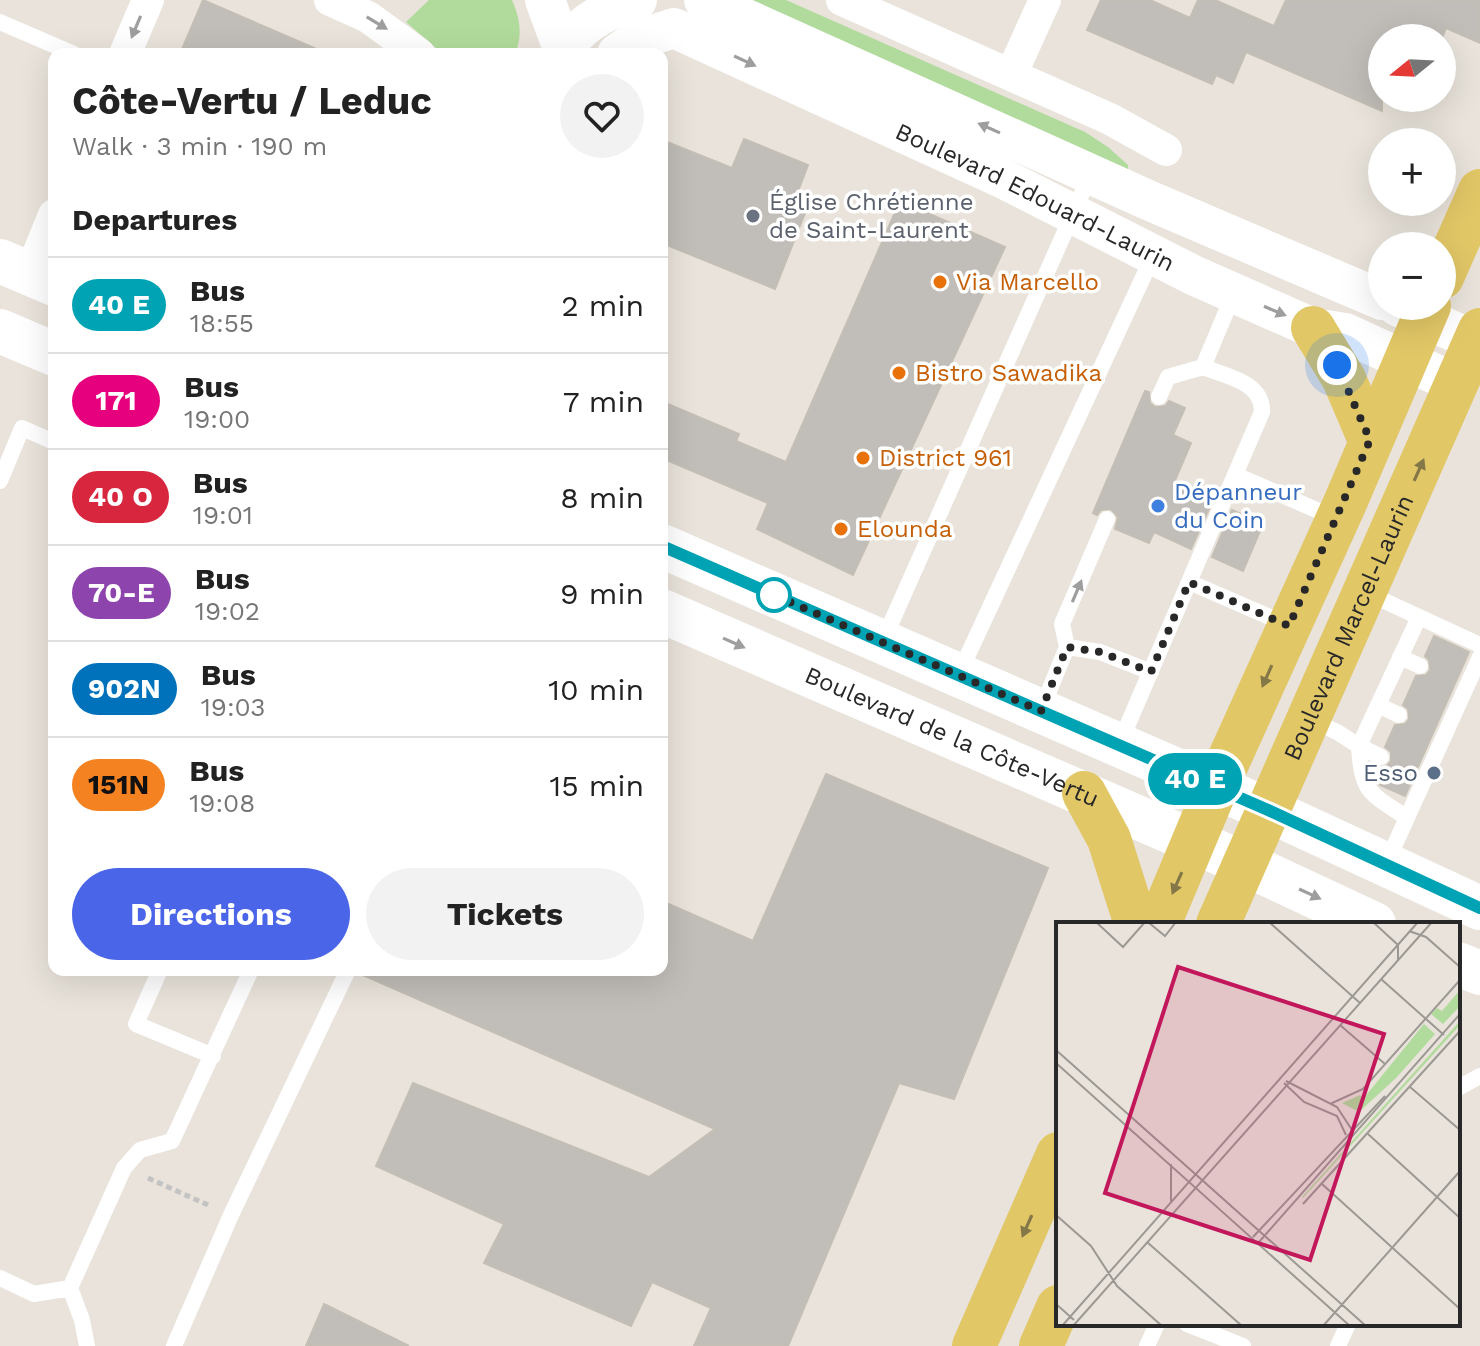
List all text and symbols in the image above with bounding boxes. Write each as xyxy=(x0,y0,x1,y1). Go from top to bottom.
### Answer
one-way arrow xyxy=(130,15,143,39)
one-way arrow xyxy=(366,16,388,30)
north arrow xyxy=(1368,24,1456,112)
map controls xyxy=(1368,24,1456,320)
one-way arrow xyxy=(733,54,756,68)
button: heart xyxy=(560,74,644,158)
text: Côte-Vertu / Leduc xyxy=(72,79,432,123)
street label: Boulevard Edouard-Laurin xyxy=(891,117,1179,277)
one-way arrow xyxy=(977,121,1001,134)
button: + xyxy=(1368,128,1456,216)
text: Walk · 3 min · 190 m xyxy=(72,131,327,161)
place label: Église Chrétienne de Saint-Laurent xyxy=(769,188,974,244)
text: Departures xyxy=(72,202,237,237)
marker: Église Chrétienne de Saint-Laurent xyxy=(744,207,762,225)
button: − xyxy=(1368,232,1456,320)
place label: Via Marcello xyxy=(956,268,1099,296)
text: Bus xyxy=(190,273,245,308)
marker: Via Marcello xyxy=(931,273,949,291)
text: 40 E xyxy=(88,288,150,321)
text: 2 min xyxy=(561,288,644,323)
one-way arrow xyxy=(1263,305,1287,318)
text: 18:55 xyxy=(190,308,254,338)
your location xyxy=(1317,345,1357,385)
place label: Bistro Sawadika xyxy=(915,359,1102,387)
marker: Bistro Sawadika xyxy=(890,364,908,382)
text: Bus xyxy=(184,369,239,404)
text: 171 xyxy=(95,384,137,417)
text: 7 min xyxy=(563,384,644,419)
text: 19:00 xyxy=(184,404,250,434)
place label: District 961 xyxy=(879,444,1012,472)
marker: District 961 xyxy=(854,449,872,467)
one-way arrow xyxy=(1413,458,1426,481)
text: Bus xyxy=(193,465,248,500)
place label: Dépanneur du Coin xyxy=(1174,478,1302,534)
text: 40 O xyxy=(88,480,153,513)
text: 8 min xyxy=(560,480,644,515)
street label: Boulevard Marcel-Laurin xyxy=(1278,490,1420,765)
marker: Dépanneur du Coin xyxy=(1149,497,1167,515)
text: 19:01 xyxy=(193,500,253,530)
place label: Elounda xyxy=(857,515,952,543)
marker: Elounda xyxy=(832,520,850,538)
text: Bus xyxy=(195,561,250,596)
text: 70-E xyxy=(88,576,155,609)
text: 9 min xyxy=(560,576,644,611)
unlabelled marker xyxy=(757,578,791,612)
one-way arrow xyxy=(1070,579,1083,602)
text: 19:02 xyxy=(195,596,260,626)
one-way arrow xyxy=(722,636,746,649)
text: Bus xyxy=(201,657,256,692)
street label: Boulevard de la Côte-Vertu xyxy=(801,661,1103,813)
one-way arrow xyxy=(1260,664,1274,688)
text: 902N xyxy=(88,672,161,705)
text: 10 min xyxy=(548,672,644,707)
text: 19:03 xyxy=(201,692,265,722)
text: Bus xyxy=(189,753,244,788)
line badge: 40 E xyxy=(1139,753,1251,805)
place label: Esso xyxy=(1363,759,1418,787)
text: 40 E xyxy=(1164,762,1226,795)
marker: Esso xyxy=(1425,764,1443,782)
text: 151N xyxy=(88,768,149,801)
text: 15 min xyxy=(549,768,644,803)
text: 19:08 xyxy=(189,788,255,818)
button: Directions xyxy=(72,868,350,960)
button: Tickets xyxy=(366,868,644,960)
one-way arrow xyxy=(1170,871,1183,895)
one-way arrow xyxy=(1298,887,1322,901)
inset map xyxy=(1056,922,1460,1326)
one-way arrow xyxy=(1020,1214,1033,1238)

